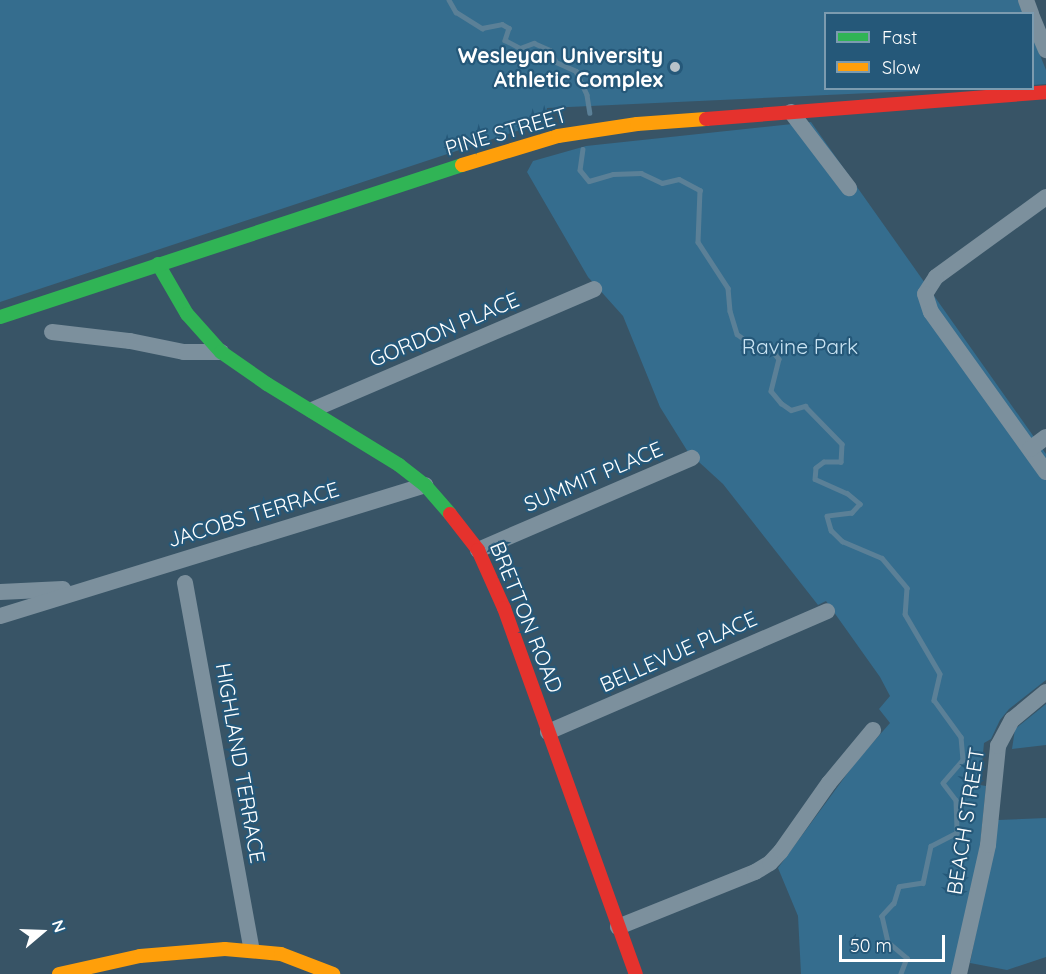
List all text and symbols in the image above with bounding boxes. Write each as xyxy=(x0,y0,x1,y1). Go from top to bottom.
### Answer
legend xyxy=(824,12,1034,90)
text: Fast xyxy=(882,26,917,49)
place label: Wesleyan University Athletic Complex xyxy=(458,42,663,92)
text: Slow xyxy=(882,56,920,79)
marker: Wesleyan University Athletic Complex xyxy=(668,60,682,74)
street label: PINE STREET xyxy=(442,102,570,160)
street label: GORDON PLACE xyxy=(366,286,522,372)
park label: Ravine Park xyxy=(742,333,858,359)
street label: SUMMIT PLACE xyxy=(520,435,666,517)
street label: JACOBS TERRACE xyxy=(164,476,342,552)
street label: BRETTON ROAD xyxy=(485,538,569,696)
street label: BELLEVUE PLACE xyxy=(596,605,760,697)
street label: HIGHLAND TERRACE xyxy=(211,661,271,865)
street label: BEACH STREET xyxy=(941,746,989,896)
north arrow xyxy=(12,902,72,962)
text: N xyxy=(48,917,70,935)
scale bar xyxy=(842,923,948,961)
text: 50 m xyxy=(850,934,892,957)

